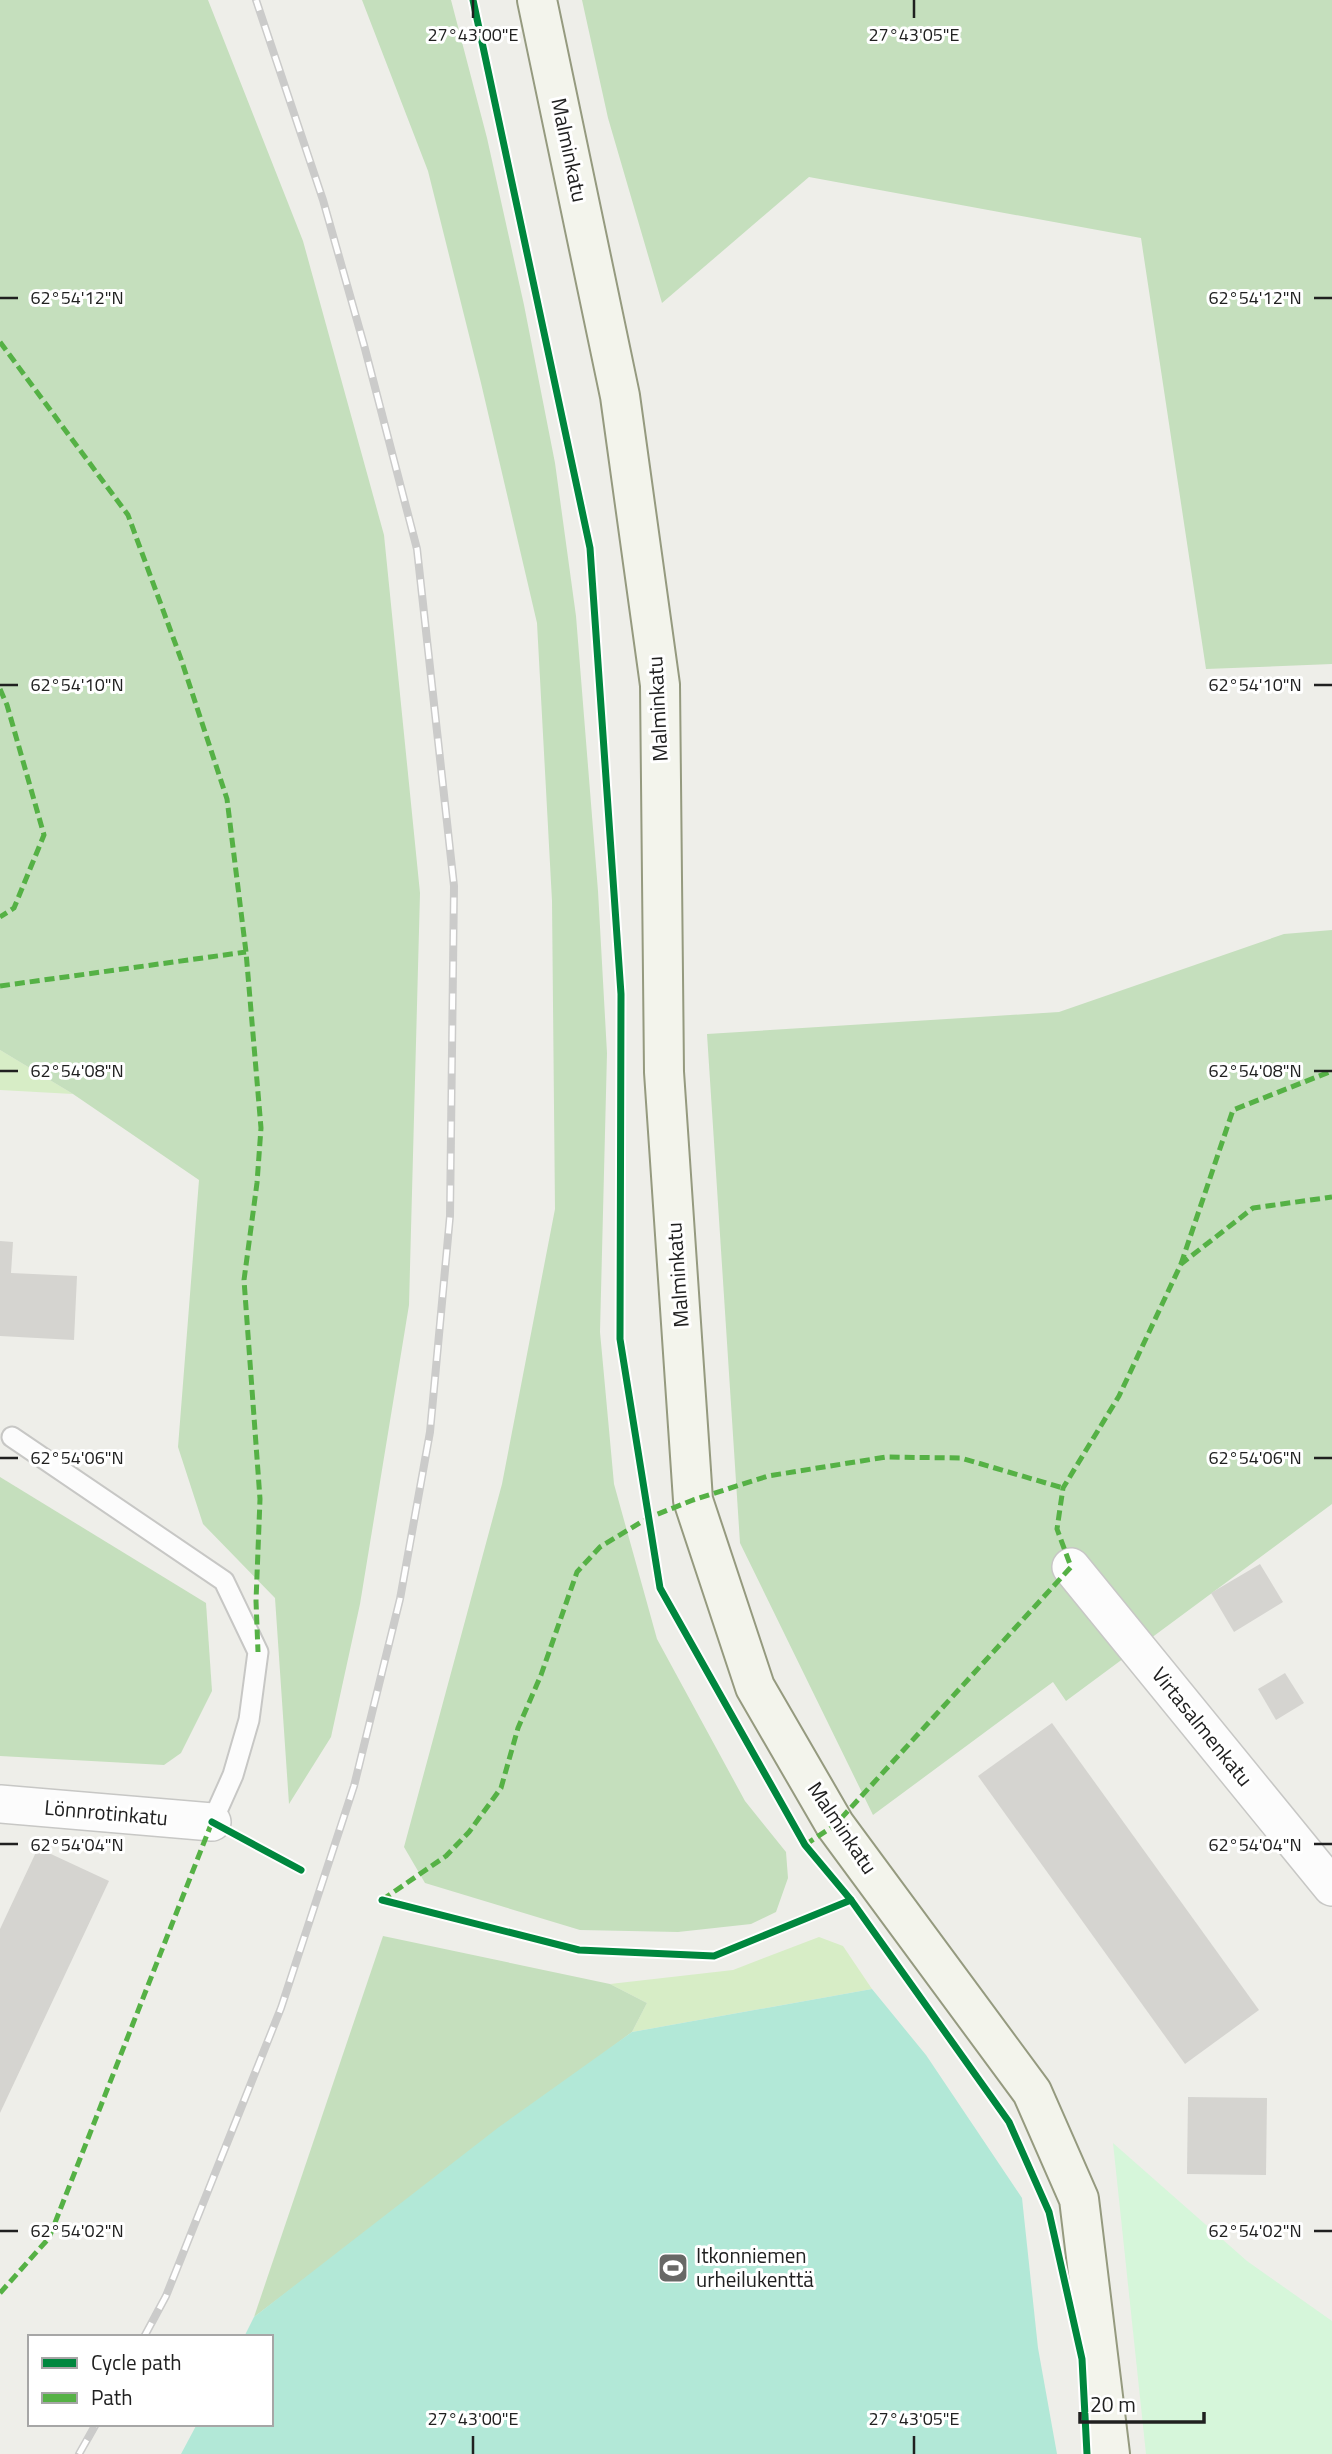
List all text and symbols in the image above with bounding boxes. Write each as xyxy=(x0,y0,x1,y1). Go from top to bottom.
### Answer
text: 27°43'00"E xyxy=(428,21,519,48)
text: 27°43'05"E xyxy=(869,21,960,48)
street label: Malminkatu xyxy=(543,95,597,205)
text: 62°54'12"N xyxy=(30,284,124,311)
text: 62°54'12"N xyxy=(1208,284,1302,311)
street label: Malminkatu xyxy=(638,656,676,763)
text: 62°54'10"N xyxy=(30,671,124,698)
text: 62°54'10"N xyxy=(1208,671,1302,698)
text: 62°54'08"N xyxy=(30,1057,124,1084)
text: 62°54'08"N xyxy=(1208,1057,1302,1084)
street label: Malminkatu xyxy=(657,1221,697,1329)
text: 62°54'06"N xyxy=(30,1444,124,1471)
text: 62°54'06"N xyxy=(1208,1444,1302,1471)
street label: Virtasalmenkatu xyxy=(1145,1660,1261,1793)
street label: Malminkatu xyxy=(800,1775,886,1880)
street label: Lönnrotinkatu xyxy=(43,1791,169,1833)
text: 62°54'04"N xyxy=(30,1831,124,1858)
text: 62°54'04"N xyxy=(1208,1831,1302,1858)
text: 62°54'02"N xyxy=(30,2217,124,2244)
text: 62°54'02"N xyxy=(1208,2217,1302,2244)
place label: Itkonniemen urheilukenttä xyxy=(696,2239,814,2295)
sports icon: Itkonniemen urheilukenttä xyxy=(656,2251,690,2285)
legend xyxy=(28,2335,273,2426)
text: Cycle path xyxy=(91,2346,182,2378)
scale bar xyxy=(1080,2380,1204,2424)
text: Path xyxy=(91,2381,133,2413)
text: 20 m xyxy=(1090,2388,1136,2420)
text: 27°43'00"E xyxy=(428,2405,519,2432)
text: 27°43'05"E xyxy=(869,2405,960,2432)

